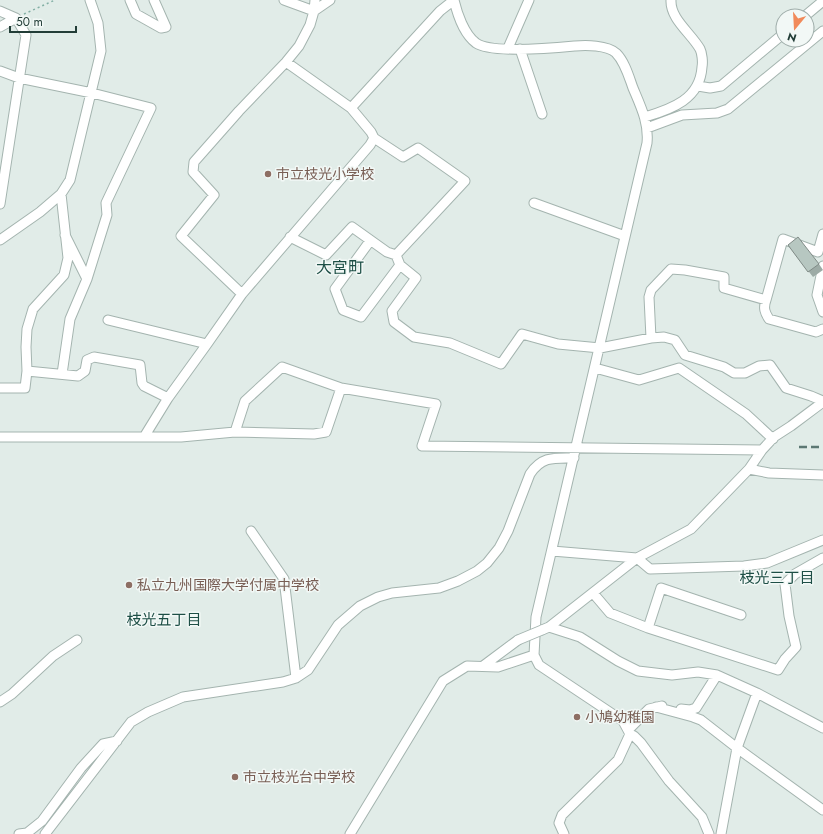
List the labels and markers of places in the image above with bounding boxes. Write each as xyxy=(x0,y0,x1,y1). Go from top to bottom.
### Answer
place label: 市立枝光小学校 xyxy=(276,164,374,184)
marker: 市立枝光小学校 xyxy=(263,169,273,179)
place label: 私立九州国際大学付属中学校 xyxy=(137,575,319,595)
marker: 私立九州国際大学付属中学校 xyxy=(124,580,134,590)
place label: 小鳩幼稚園 xyxy=(585,707,655,727)
marker: 小鳩幼稚園 xyxy=(572,712,582,722)
place label: 市立枝光台中学校 xyxy=(243,767,355,787)
marker: 市立枝光台中学校 xyxy=(230,772,240,782)

